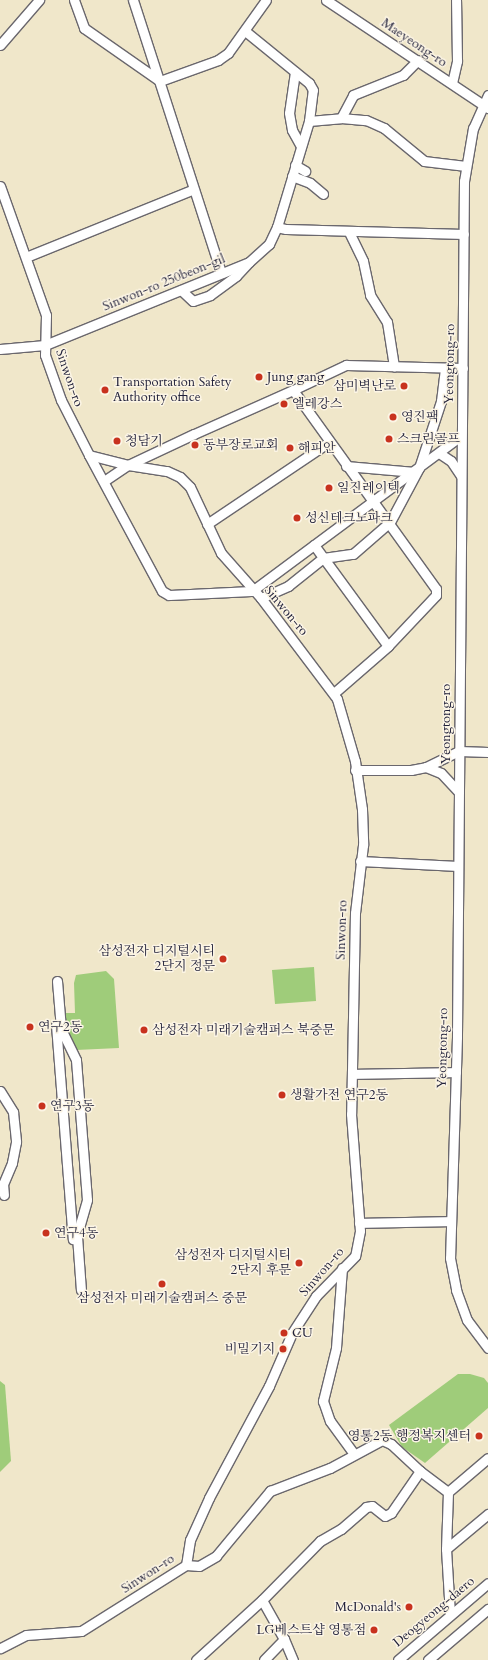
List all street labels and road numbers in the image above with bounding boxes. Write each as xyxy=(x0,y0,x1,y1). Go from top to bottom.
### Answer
street label: Maeyeong-ro xyxy=(378,15,450,71)
street label: Sinwon-ro 250beon-gil xyxy=(100,251,228,315)
street label: Yeongtong-ro xyxy=(441,324,459,404)
street label: Sinwon-ro xyxy=(52,347,86,409)
street label: Sinwon-ro xyxy=(261,583,311,639)
street label: Yeongtong-ro xyxy=(438,684,454,764)
street label: Sinwon-ro xyxy=(333,900,351,960)
street label: Yeongtong-ro xyxy=(434,1008,452,1088)
street label: Sinwon-ro xyxy=(296,1244,348,1300)
street label: Sinwon-ro xyxy=(119,1551,177,1597)
street label: Deogyeong-daero xyxy=(390,1573,478,1651)

